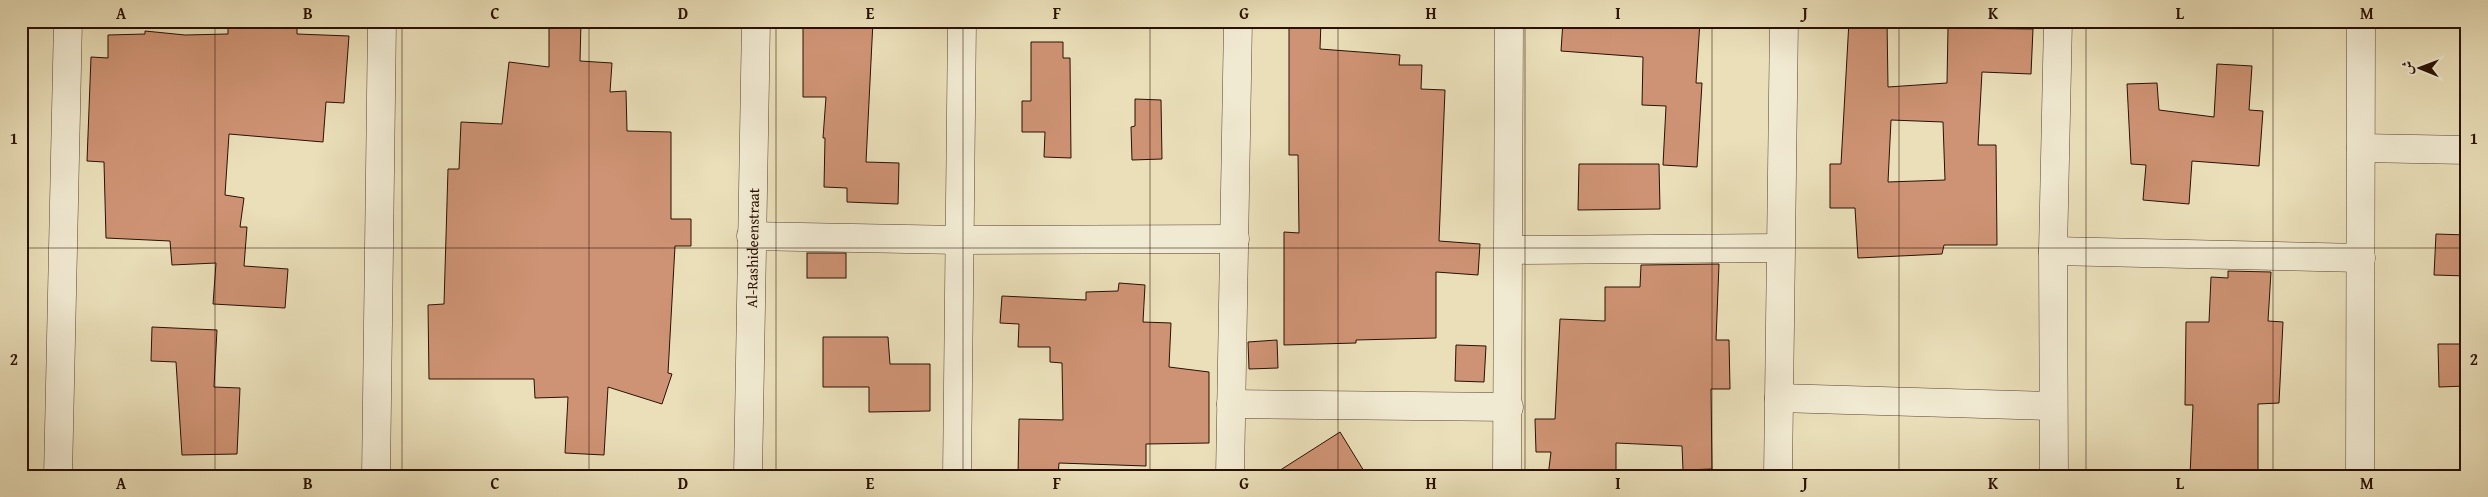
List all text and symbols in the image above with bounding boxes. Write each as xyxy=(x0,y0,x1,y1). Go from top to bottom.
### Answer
text: A xyxy=(116,1,127,25)
text: B xyxy=(303,1,313,25)
text: C xyxy=(490,1,500,25)
text: D xyxy=(678,1,688,25)
text: E xyxy=(866,1,875,25)
text: F xyxy=(1053,1,1061,25)
text: G xyxy=(1239,1,1249,25)
text: H xyxy=(1425,1,1437,25)
text: I xyxy=(1615,1,1621,25)
text: J xyxy=(1799,1,1808,25)
text: K xyxy=(1988,1,1999,25)
text: L xyxy=(2176,1,2185,25)
text: M xyxy=(2360,1,2374,25)
north arrow xyxy=(2396,42,2446,92)
text: ش xyxy=(2397,61,2417,75)
text: 1 xyxy=(10,126,18,150)
text: 1 xyxy=(2470,126,2478,150)
street label: Al-Rashideenstraat xyxy=(740,187,764,308)
text: 2 xyxy=(10,347,18,371)
text: 2 xyxy=(2470,347,2478,371)
text: A xyxy=(116,471,127,495)
text: B xyxy=(303,471,313,495)
text: C xyxy=(490,471,500,495)
text: D xyxy=(678,471,688,495)
text: E xyxy=(866,471,875,495)
text: F xyxy=(1053,471,1061,495)
text: G xyxy=(1239,471,1249,495)
text: H xyxy=(1425,471,1437,495)
text: I xyxy=(1615,471,1621,495)
text: J xyxy=(1799,471,1808,495)
text: K xyxy=(1988,471,1999,495)
text: L xyxy=(2176,471,2185,495)
text: M xyxy=(2360,471,2374,495)

